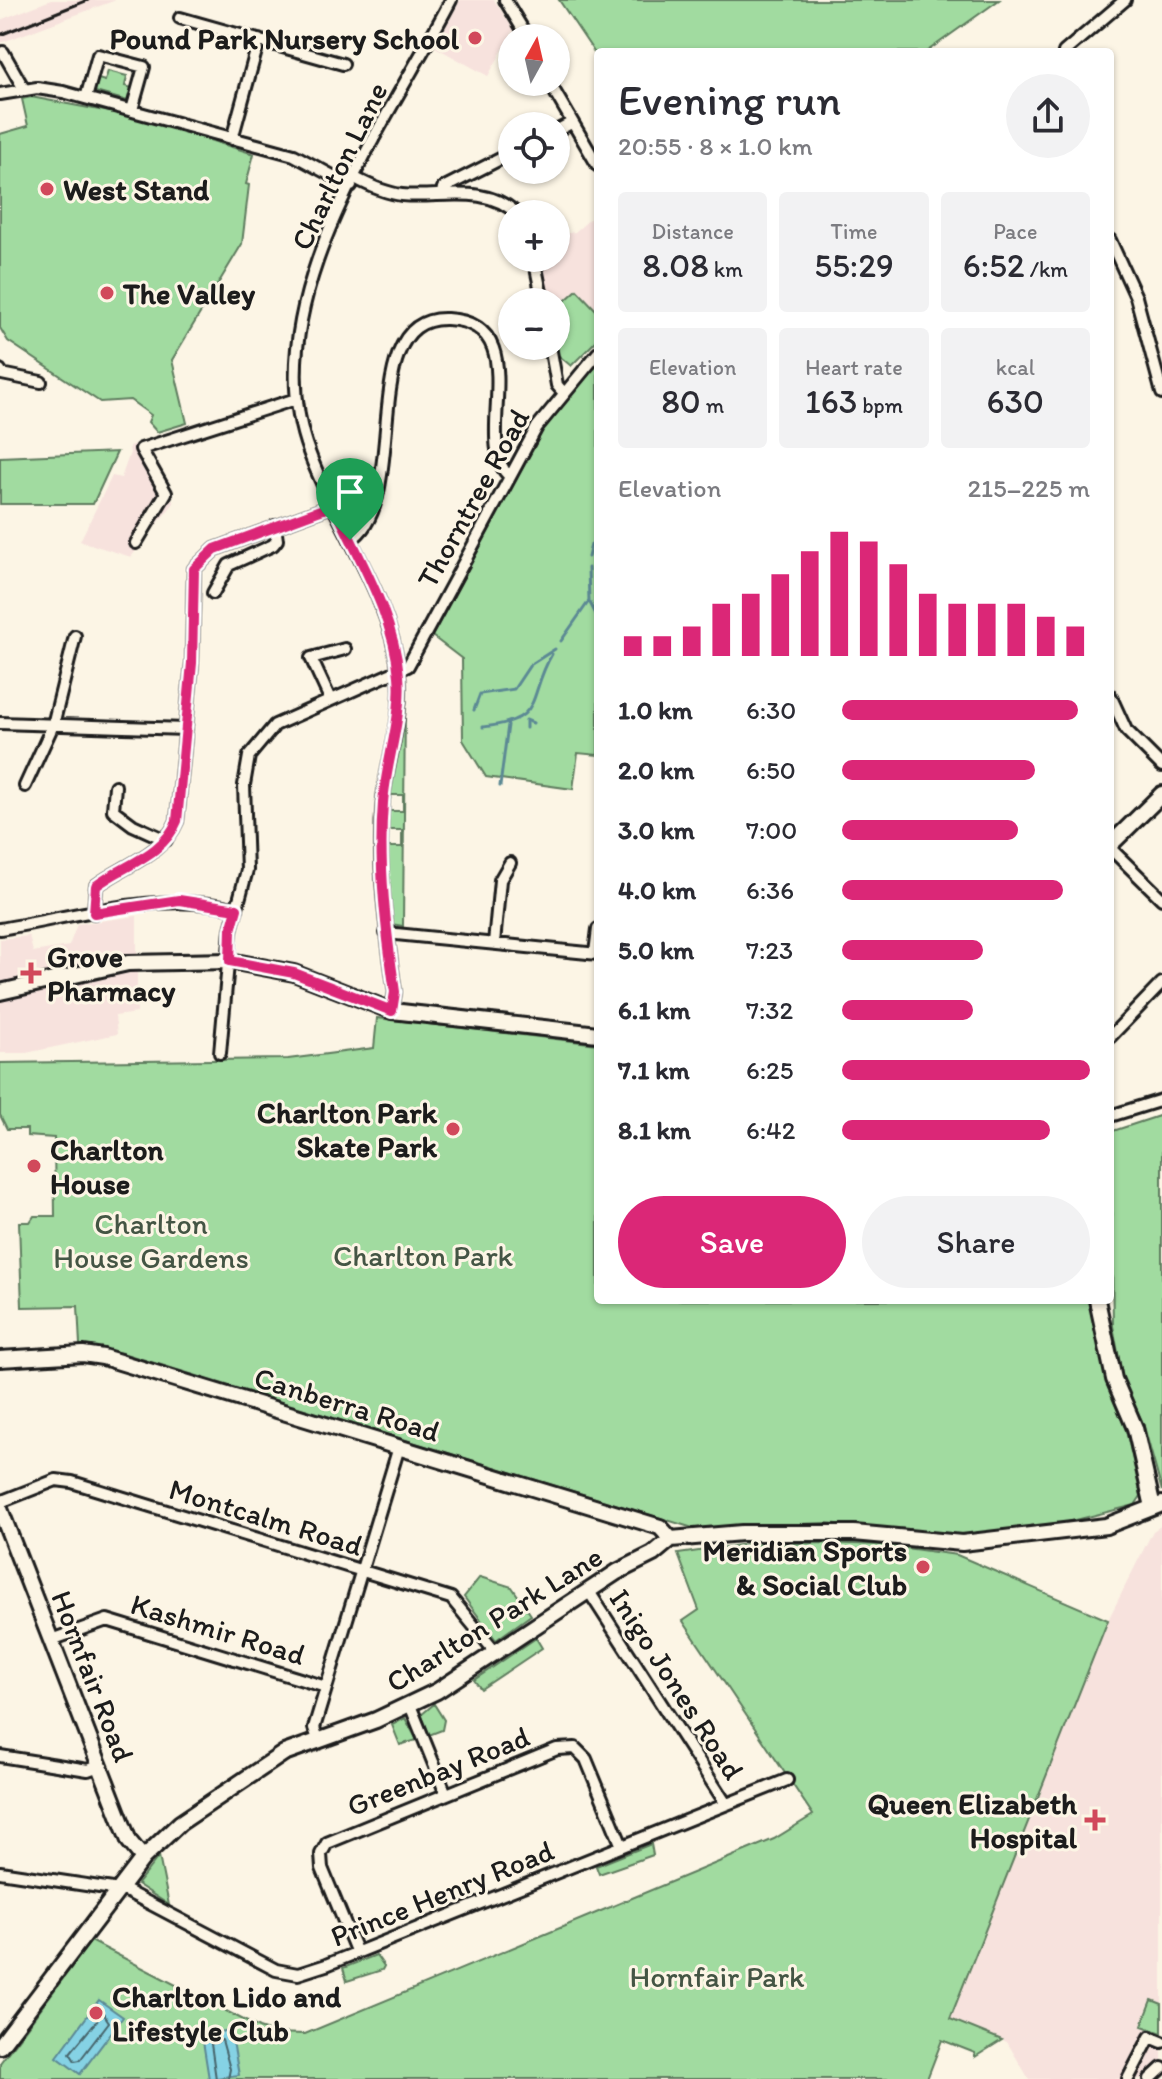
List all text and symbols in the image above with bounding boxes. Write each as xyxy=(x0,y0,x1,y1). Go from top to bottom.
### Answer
place label: Pound Park Nursery School xyxy=(110,20,459,57)
north arrow xyxy=(498,24,570,96)
map controls xyxy=(498,24,570,360)
marker: Pound Park Nursery School xyxy=(466,29,484,47)
text: Evening run xyxy=(618,73,841,126)
button: share xyxy=(1006,74,1090,158)
street label: Charlton Lane xyxy=(282,76,396,256)
button: locate xyxy=(498,112,570,184)
text: 20:55 · 8 × 1.0 km xyxy=(618,130,813,162)
place label: West Stand xyxy=(63,171,210,208)
marker: West Stand xyxy=(38,180,56,198)
button: + xyxy=(498,200,570,272)
text: Distance xyxy=(651,218,734,245)
text: Time xyxy=(831,218,877,245)
text: Pace xyxy=(993,218,1037,245)
text: 8.08 xyxy=(642,245,709,286)
text: 55:29 xyxy=(814,245,894,286)
text: 6:52 xyxy=(963,245,1025,286)
text: km xyxy=(709,256,743,283)
text: /km xyxy=(1025,256,1068,283)
place label: The Valley xyxy=(122,275,256,312)
marker: The Valley xyxy=(98,284,116,302)
button: − xyxy=(498,288,570,360)
text: Elevation xyxy=(649,354,736,381)
text: Heart rate xyxy=(805,354,903,381)
text: kcal xyxy=(996,354,1035,381)
text: 80 xyxy=(661,381,701,422)
text: 163 xyxy=(805,381,857,422)
text: 630 xyxy=(987,381,1044,422)
text: m xyxy=(701,392,724,419)
text: bpm xyxy=(857,392,903,419)
street label: Thorntree Road xyxy=(409,401,538,594)
pin xyxy=(316,458,384,540)
icon: arrive xyxy=(328,470,372,514)
text: Elevation xyxy=(618,472,721,504)
text: 215–225 m xyxy=(967,472,1090,504)
text: 1.0 km xyxy=(618,694,693,726)
text: 6:30 xyxy=(746,694,796,726)
text: 2.0 km xyxy=(618,754,694,786)
text: 6:50 xyxy=(746,754,796,786)
text: 3.0 km xyxy=(618,814,695,846)
text: 7:00 xyxy=(746,814,797,846)
text: 4.0 km xyxy=(618,874,696,906)
text: 6:36 xyxy=(746,874,794,906)
text: 5.0 km xyxy=(618,934,694,966)
text: 7:23 xyxy=(746,934,793,966)
place label: Grove Pharmacy xyxy=(47,938,176,1009)
marker: Grove Pharmacy xyxy=(22,964,40,982)
text: 6.1 km xyxy=(618,994,690,1026)
text: 7:32 xyxy=(746,994,793,1026)
text: 7.1 km xyxy=(618,1054,690,1086)
text: 6:25 xyxy=(746,1054,793,1086)
place label: Charlton Park Skate Park xyxy=(257,1094,437,1165)
text: 8.1 km xyxy=(618,1114,691,1146)
text: 6:42 xyxy=(746,1114,795,1146)
marker: Charlton Park Skate Park xyxy=(444,1120,462,1138)
place label: Charlton House xyxy=(50,1131,164,1202)
marker: Charlton House xyxy=(25,1157,43,1175)
button: Save xyxy=(618,1196,846,1288)
button: Share xyxy=(862,1196,1090,1288)
park label: Charlton House Gardens xyxy=(53,1205,249,1276)
park label: Charlton Park xyxy=(333,1237,514,1274)
street label: Canberra Road xyxy=(250,1358,444,1450)
street label: Montcalm Road xyxy=(165,1470,367,1564)
place label: Meridian Sports & Social Club xyxy=(703,1532,907,1603)
street label: Charlton Park Lane xyxy=(379,1538,609,1700)
marker: Meridian Sports & Social Club xyxy=(914,1558,932,1576)
street label: Inigo Jones Road xyxy=(602,1582,752,1786)
street label: Hornfair Road xyxy=(43,1585,143,1767)
street label: Kashmir Road xyxy=(126,1585,310,1673)
street label: Greenbay Road xyxy=(341,1718,535,1824)
place label: Queen Elizabeth Hospital xyxy=(868,1785,1078,1856)
marker: Queen Elizabeth Hospital xyxy=(1084,1809,1106,1831)
street label: Prince Henry Road xyxy=(325,1831,559,1955)
park label: Hornfair Park xyxy=(629,1958,805,1995)
place label: Charlton Lido and Lifestyle Club xyxy=(112,1978,342,2049)
marker: Charlton Lido and Lifestyle Club xyxy=(87,2004,105,2022)

